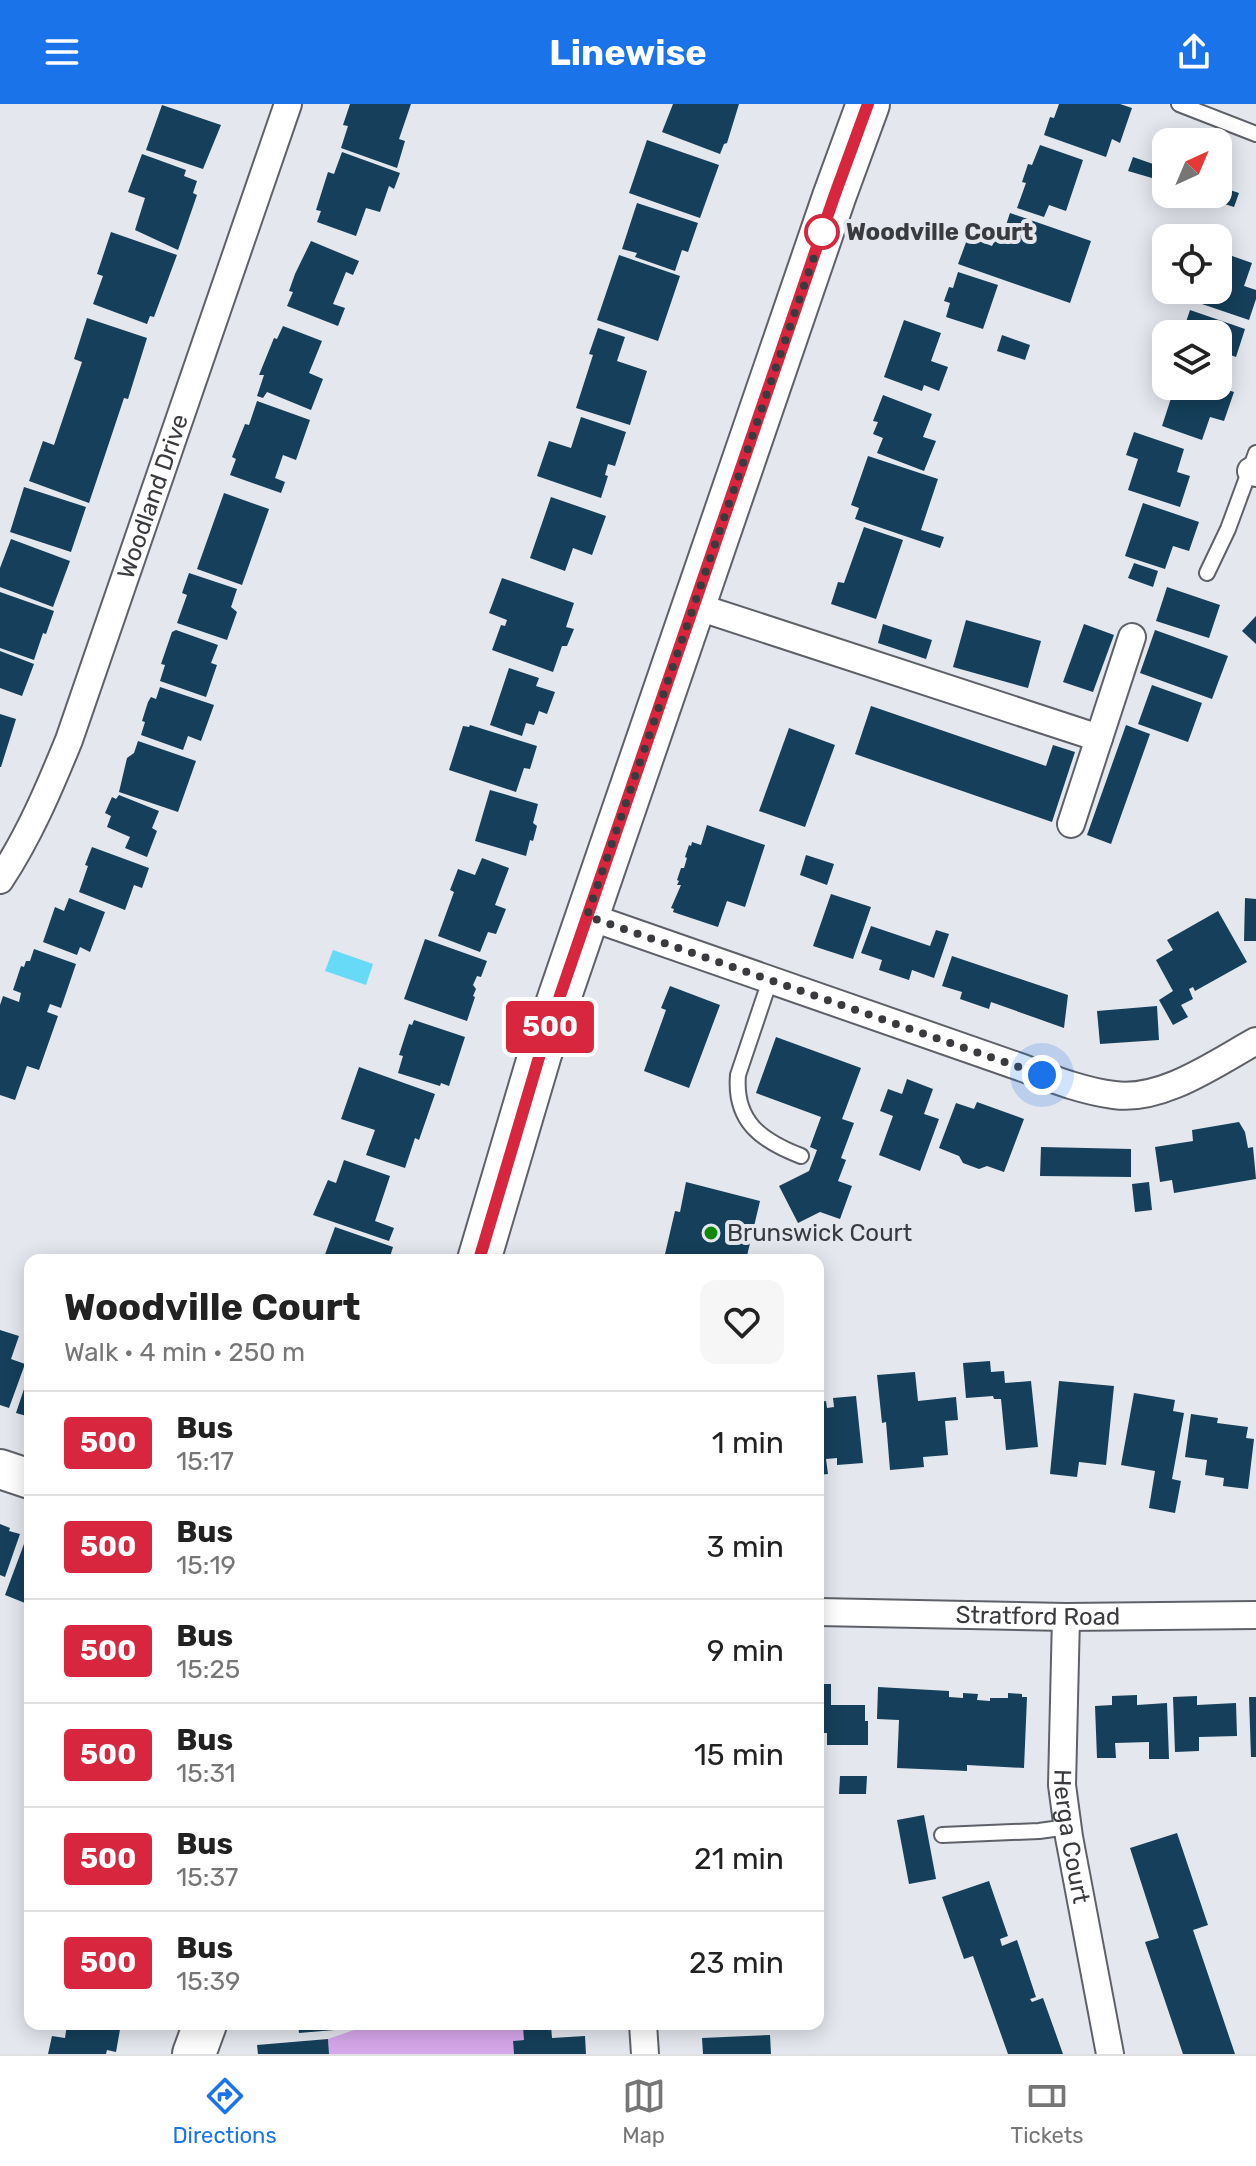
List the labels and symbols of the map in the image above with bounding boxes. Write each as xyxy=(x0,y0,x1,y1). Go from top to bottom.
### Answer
north arrow xyxy=(1152,128,1232,208)
marker: Woodville Court xyxy=(805,215,839,249)
place label: Woodville Court xyxy=(846,218,1033,246)
street label: Woodland Drive xyxy=(112,410,194,582)
line badge: 500 xyxy=(504,1001,596,1053)
your location xyxy=(1022,1055,1062,1095)
place label: Brunswick Court xyxy=(727,1219,912,1247)
marker: Brunswick Court xyxy=(702,1224,720,1242)
street label: Stratford Road xyxy=(955,1601,1120,1631)
street label: Herga Court xyxy=(1048,1769,1095,1906)

